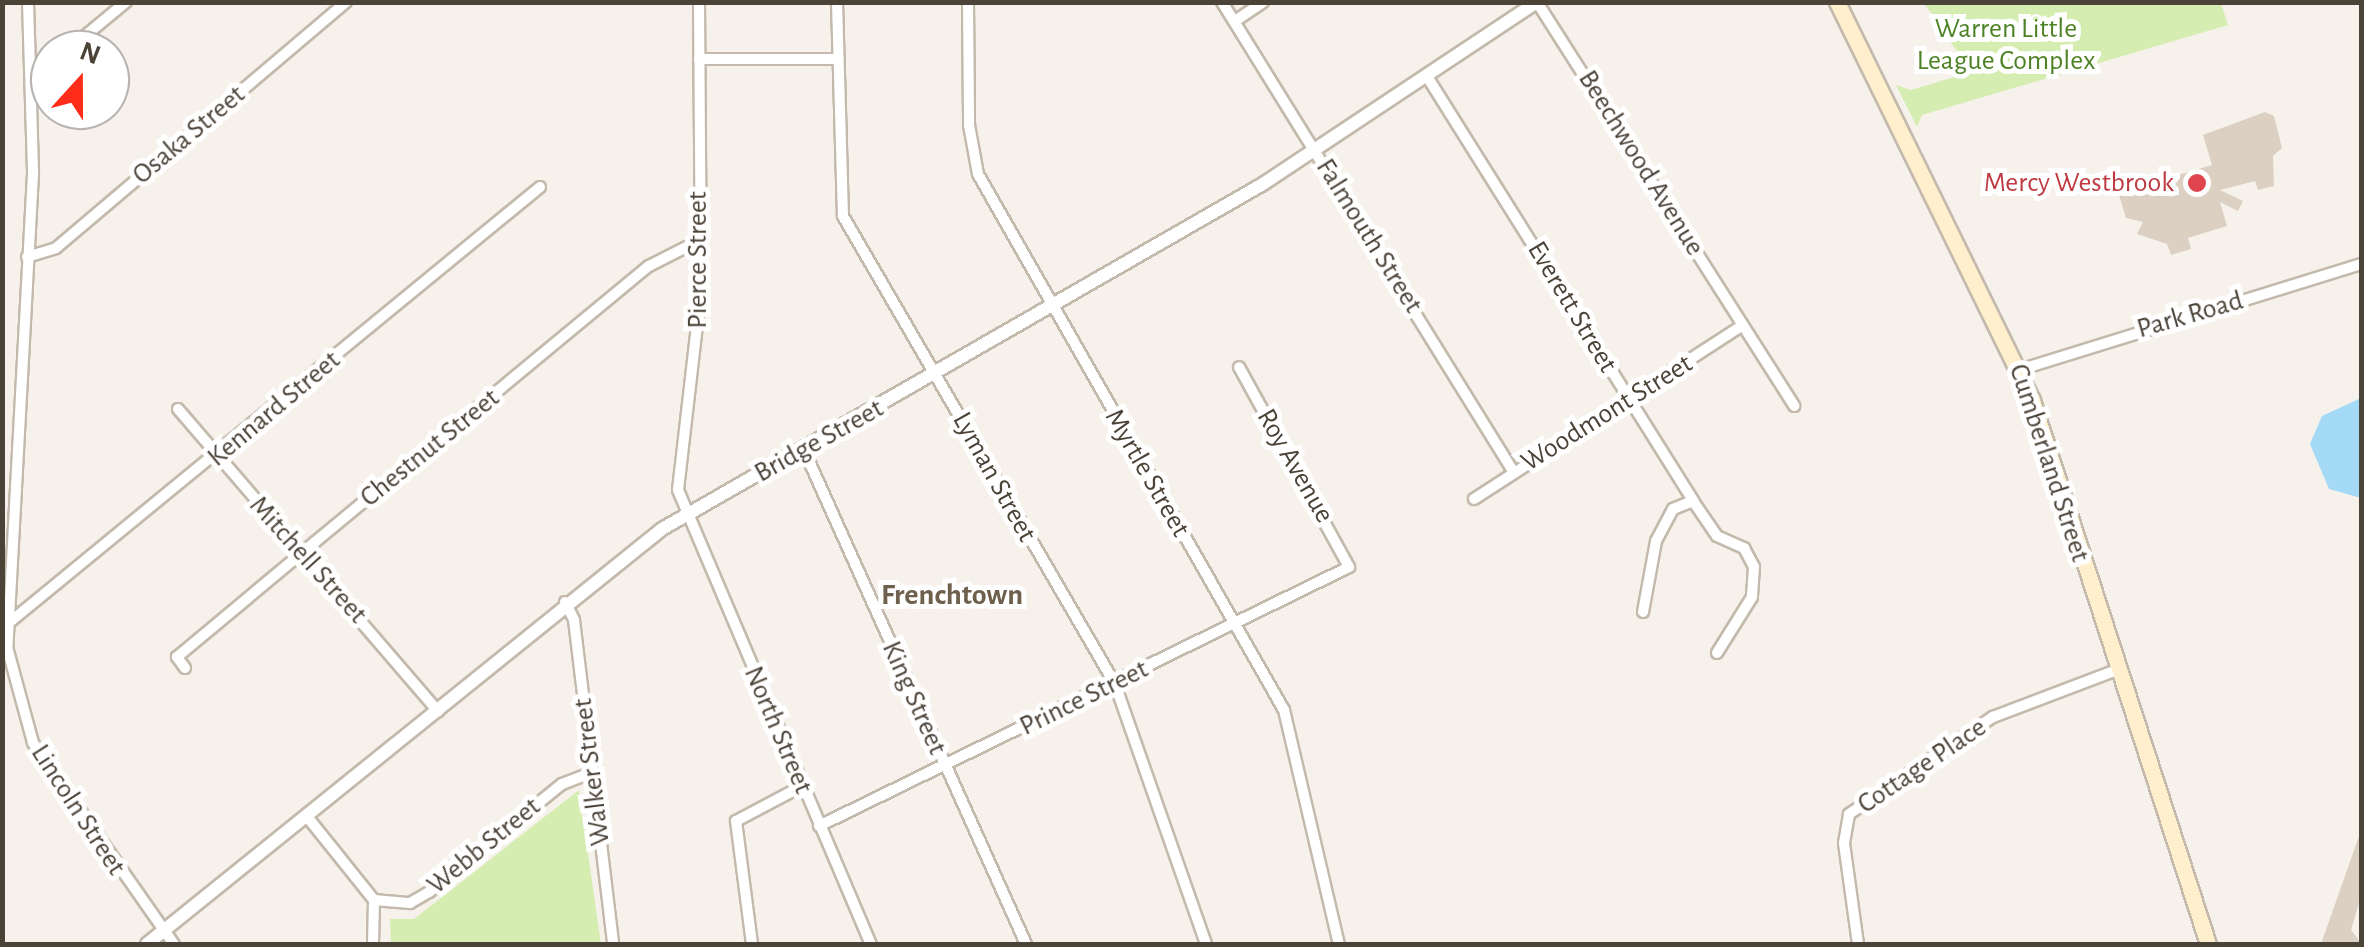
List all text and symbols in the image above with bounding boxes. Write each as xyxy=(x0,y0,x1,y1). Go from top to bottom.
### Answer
park label: Warren Little League Complex xyxy=(1917,12,2095,78)
north arrow xyxy=(30,30,130,130)
text: N xyxy=(76,37,104,70)
street label: Beechwood Avenue xyxy=(1571,64,1711,262)
street label: Osaka Street xyxy=(126,78,252,192)
street label: Falmouth Street xyxy=(1308,153,1430,319)
place label: Mercy Westbrook xyxy=(1984,166,2174,200)
marker: Mercy Westbrook xyxy=(2184,170,2210,196)
street label: Pierce Street xyxy=(681,191,715,329)
street label: Everett Street xyxy=(1520,235,1624,379)
street label: Park Road xyxy=(2133,284,2247,346)
street label: Kennard Street xyxy=(201,344,347,474)
street label: Woodmont Street xyxy=(1515,347,1699,479)
street label: Cumberland Street xyxy=(2001,360,2097,566)
street label: Chestnut Street xyxy=(354,382,506,514)
street label: Bridge Street xyxy=(749,392,889,490)
street label: Myrtle Street xyxy=(1097,403,1197,543)
street label: Roy Avenue xyxy=(1249,403,1341,529)
street label: Lyman Street xyxy=(945,406,1043,548)
street label: Mitchell Street xyxy=(242,489,374,631)
district label: Frenchtown xyxy=(881,577,1023,613)
street label: King Street xyxy=(874,636,954,760)
street label: Prince Street xyxy=(1014,653,1154,743)
street label: North Street xyxy=(736,661,820,799)
street label: Walker Street xyxy=(566,696,618,848)
street label: Cottage Place xyxy=(1851,711,1993,821)
street label: Lincoln Street xyxy=(23,738,133,882)
street label: Webb Street xyxy=(421,790,547,902)

